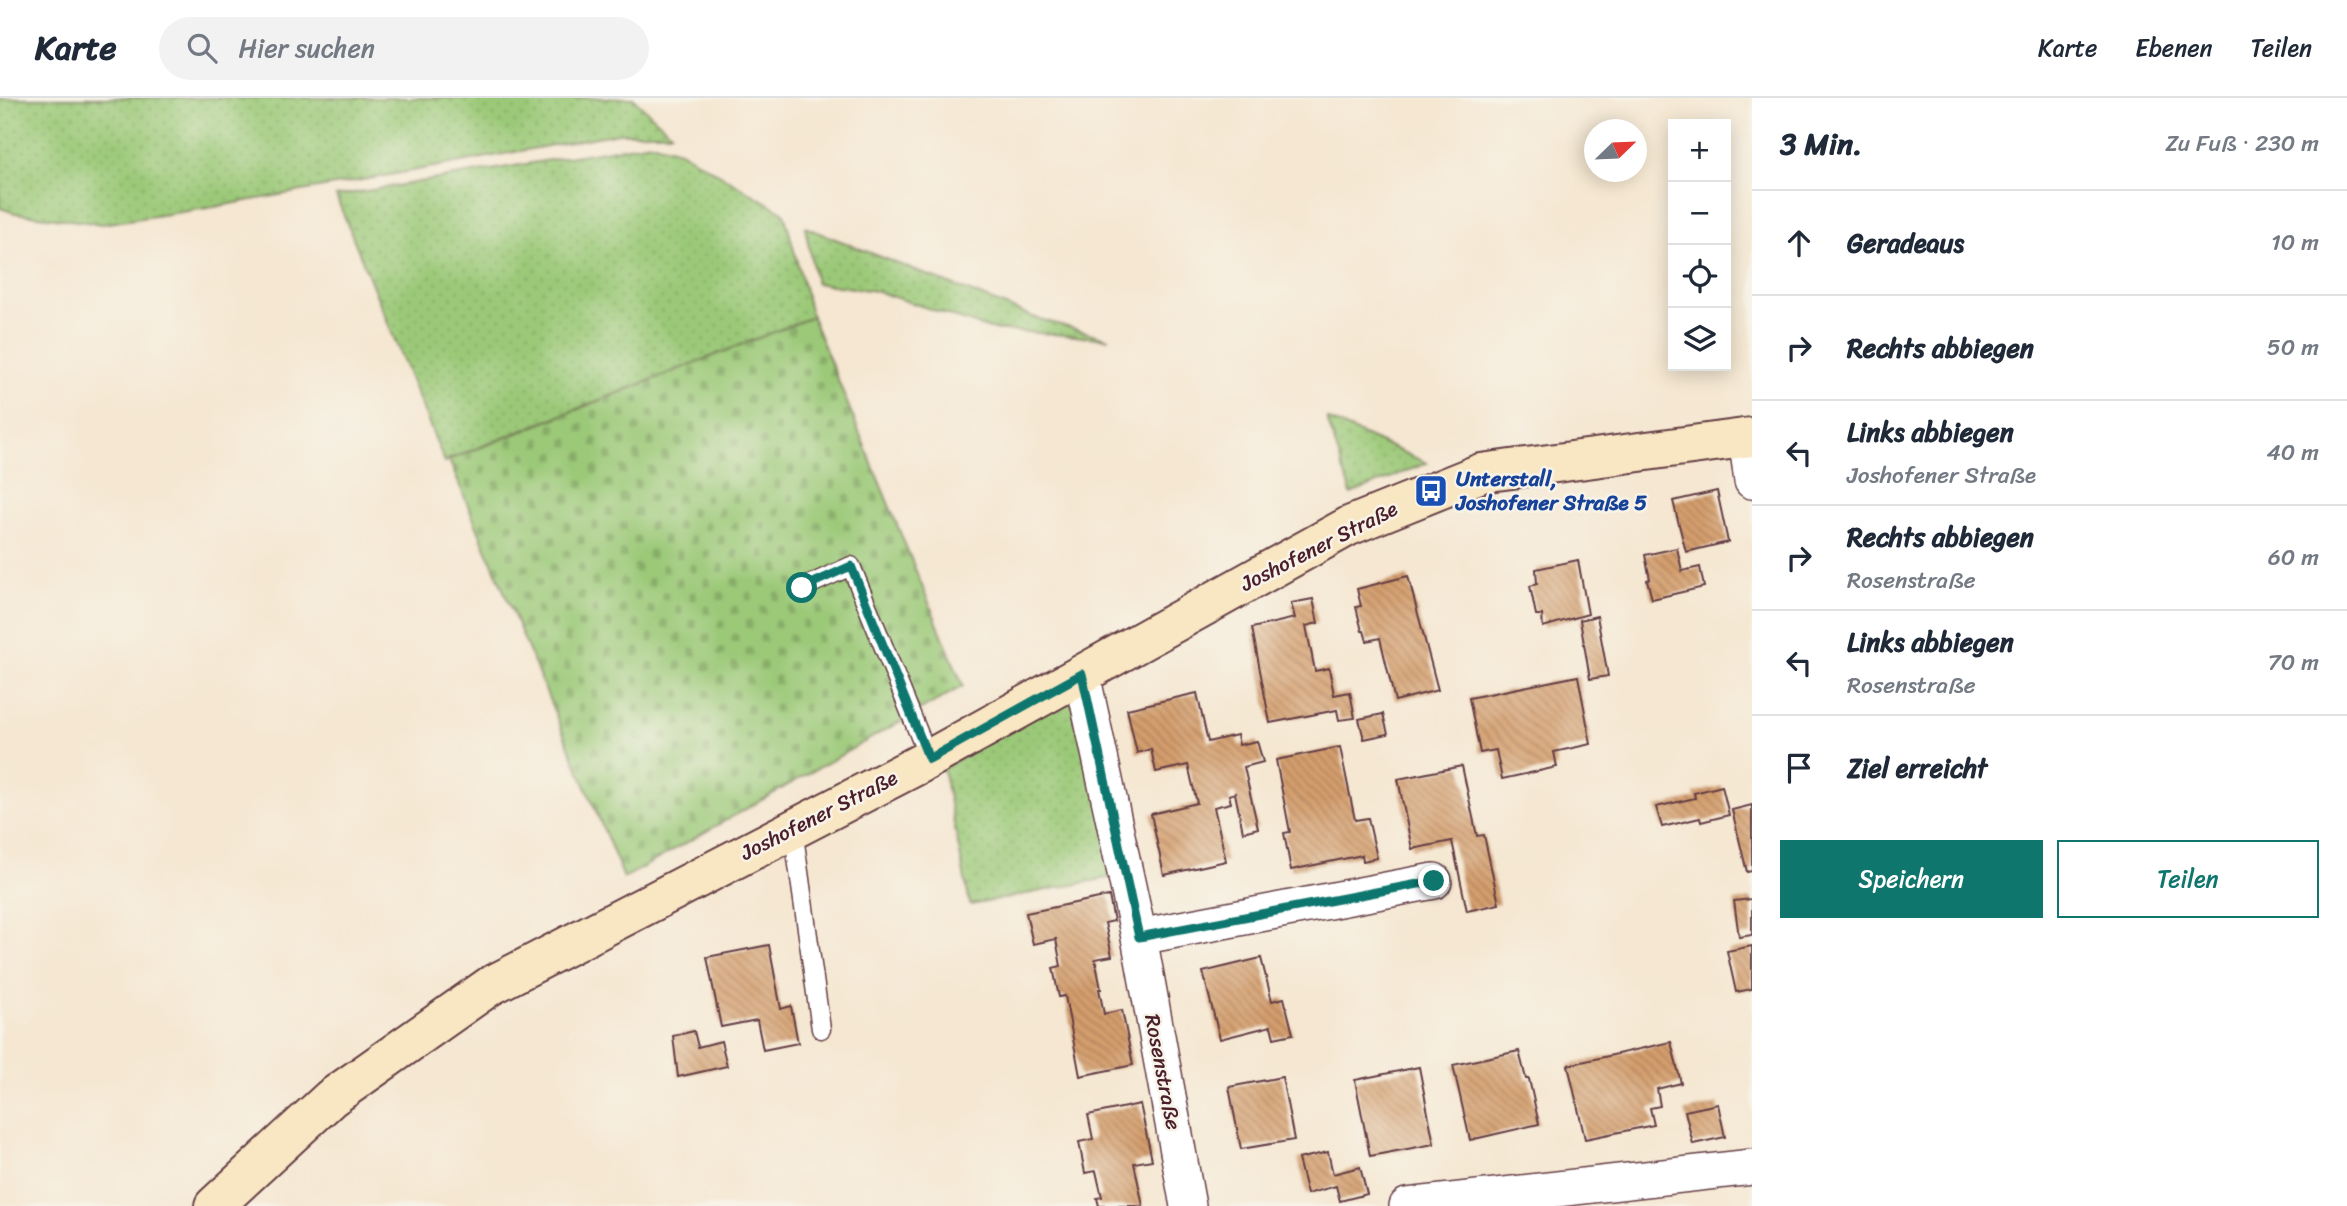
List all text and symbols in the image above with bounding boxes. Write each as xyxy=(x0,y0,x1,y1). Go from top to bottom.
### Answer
search box xyxy=(159,17,649,80)
text: Karte xyxy=(35,19,117,77)
text: Hier suchen xyxy=(239,25,375,71)
text: Karte xyxy=(2038,27,2097,69)
text: Ebenen xyxy=(2135,27,2213,69)
text: Teilen xyxy=(2251,27,2312,69)
icon: search xyxy=(183,29,221,67)
text: 3 Min. xyxy=(1780,117,1862,171)
north arrow xyxy=(1584,119,1647,182)
map controls xyxy=(1668,119,1731,371)
button: + xyxy=(1668,119,1731,182)
text: Zu Fuß · 230 m xyxy=(2165,123,2319,164)
button: − xyxy=(1668,182,1731,245)
text: Geradeaus xyxy=(1847,220,1964,266)
text: 10 m xyxy=(2271,222,2319,263)
icon: ahead xyxy=(1780,224,1818,262)
button: locate xyxy=(1668,245,1731,308)
button: layers xyxy=(1668,308,1731,371)
text: Rechts abbiegen xyxy=(1847,325,2034,371)
text: 50 m xyxy=(2267,327,2319,368)
icon: right xyxy=(1780,329,1818,367)
text: Links abbiegen xyxy=(1847,409,2014,455)
text: 40 m xyxy=(2266,432,2319,473)
icon: left xyxy=(1780,434,1818,472)
text: Joshofener Straße xyxy=(1847,455,2036,496)
place label: Unterstall, Joshofener Straße 5 xyxy=(1455,460,1647,522)
bus stop icon: Unterstall, Joshofener Straße 5 xyxy=(1412,472,1450,510)
street label: Joshofener Straße xyxy=(1233,490,1405,603)
text: Rechts abbiegen xyxy=(1847,514,2034,560)
text: 60 m xyxy=(2268,537,2319,578)
icon: right xyxy=(1780,539,1818,577)
text: Rosenstraße xyxy=(1847,560,1976,601)
route start xyxy=(786,572,817,603)
text: Links abbiegen xyxy=(1847,619,2014,665)
text: 70 m xyxy=(2268,642,2319,683)
icon: left xyxy=(1780,644,1818,682)
text: Rosenstraße xyxy=(1847,665,1976,706)
text: Ziel erreicht xyxy=(1847,745,1987,791)
icon: arrive xyxy=(1780,749,1818,787)
street label: Joshofener Straße xyxy=(733,759,905,872)
button: Speichern xyxy=(1780,840,2043,918)
button: Teilen xyxy=(2057,840,2319,918)
route end xyxy=(1418,865,1449,896)
street label: Rosenstraße xyxy=(1133,1011,1193,1133)

